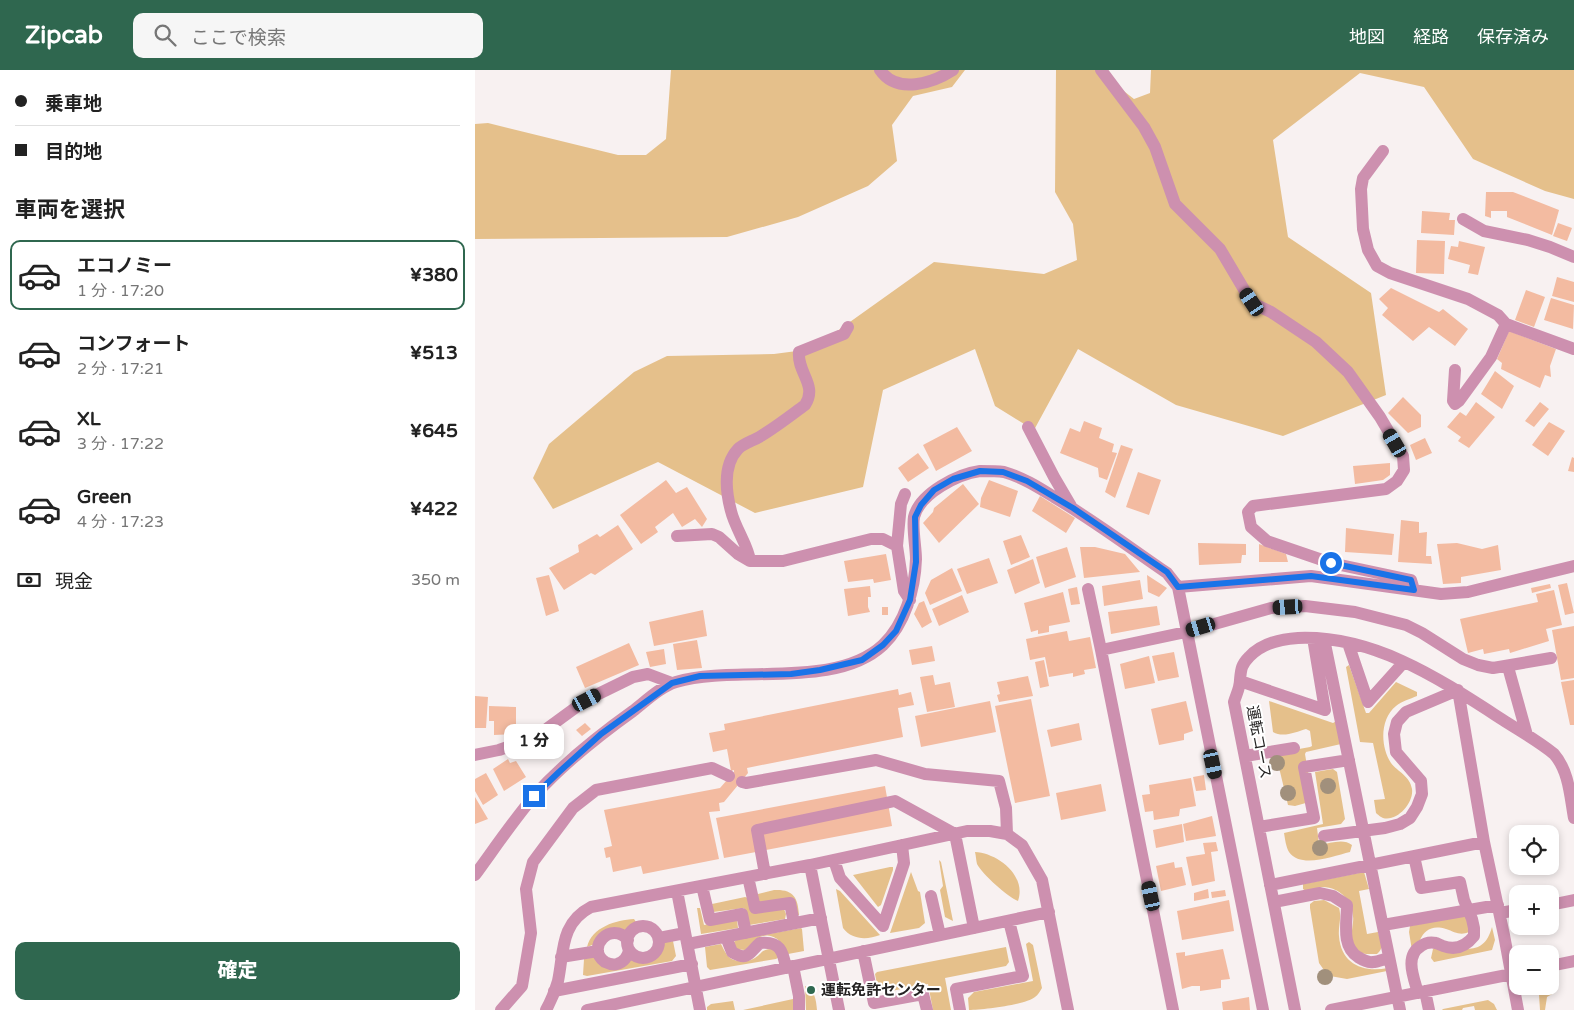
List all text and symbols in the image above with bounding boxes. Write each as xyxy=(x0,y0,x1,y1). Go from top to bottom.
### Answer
search box xyxy=(133,13,483,58)
text: Zipcab xyxy=(25,21,103,50)
icon: search xyxy=(151,21,179,49)
text: 地図 xyxy=(1349,26,1385,48)
text: 経路 xyxy=(1413,26,1449,48)
text: 保存済み xyxy=(1477,26,1549,48)
text: ここで検索 xyxy=(191,27,286,49)
text: 乗車地 xyxy=(45,93,102,115)
text: 目的地 xyxy=(45,141,102,163)
text: 車両を選択 xyxy=(15,197,125,223)
icon: car xyxy=(17,253,62,298)
text: エコノミー xyxy=(77,255,172,277)
text: ¥380 xyxy=(410,264,458,286)
text: 1 分 · 17:20 xyxy=(77,281,164,301)
car xyxy=(1237,285,1266,319)
icon: car xyxy=(17,331,62,376)
text: コンフォート xyxy=(77,333,190,355)
text: ¥513 xyxy=(410,342,458,364)
text: 2 分 · 17:21 xyxy=(77,359,164,379)
text: XL xyxy=(77,408,101,430)
icon: car xyxy=(17,409,62,454)
text: ¥645 xyxy=(410,420,458,442)
car xyxy=(1381,426,1408,460)
text: 3 分 · 17:22 xyxy=(77,434,164,454)
text: Green xyxy=(77,486,131,508)
icon: car xyxy=(17,487,62,532)
text: ¥422 xyxy=(410,498,458,520)
text: 4 分 · 17:23 xyxy=(77,512,164,532)
route start xyxy=(1320,552,1342,574)
icon: cash xyxy=(15,566,43,594)
text: 350 m xyxy=(411,570,460,590)
text: 現金 xyxy=(55,571,93,593)
car xyxy=(1272,599,1303,615)
car xyxy=(1184,615,1217,639)
car xyxy=(570,686,603,714)
street label: 運転コース xyxy=(1243,704,1275,780)
callout: 1 分 xyxy=(504,724,564,758)
text: 1 分 xyxy=(519,731,549,751)
car xyxy=(1202,748,1223,780)
route end xyxy=(523,785,545,807)
map controls xyxy=(1509,825,1559,995)
button: locate xyxy=(1509,825,1559,875)
car xyxy=(1140,880,1161,912)
button: + xyxy=(1509,885,1559,935)
button: 確定 xyxy=(15,942,460,1000)
button: − xyxy=(1509,945,1559,995)
place label: 運転免許センター xyxy=(821,981,941,999)
marker: 運転免許センター xyxy=(805,984,817,996)

